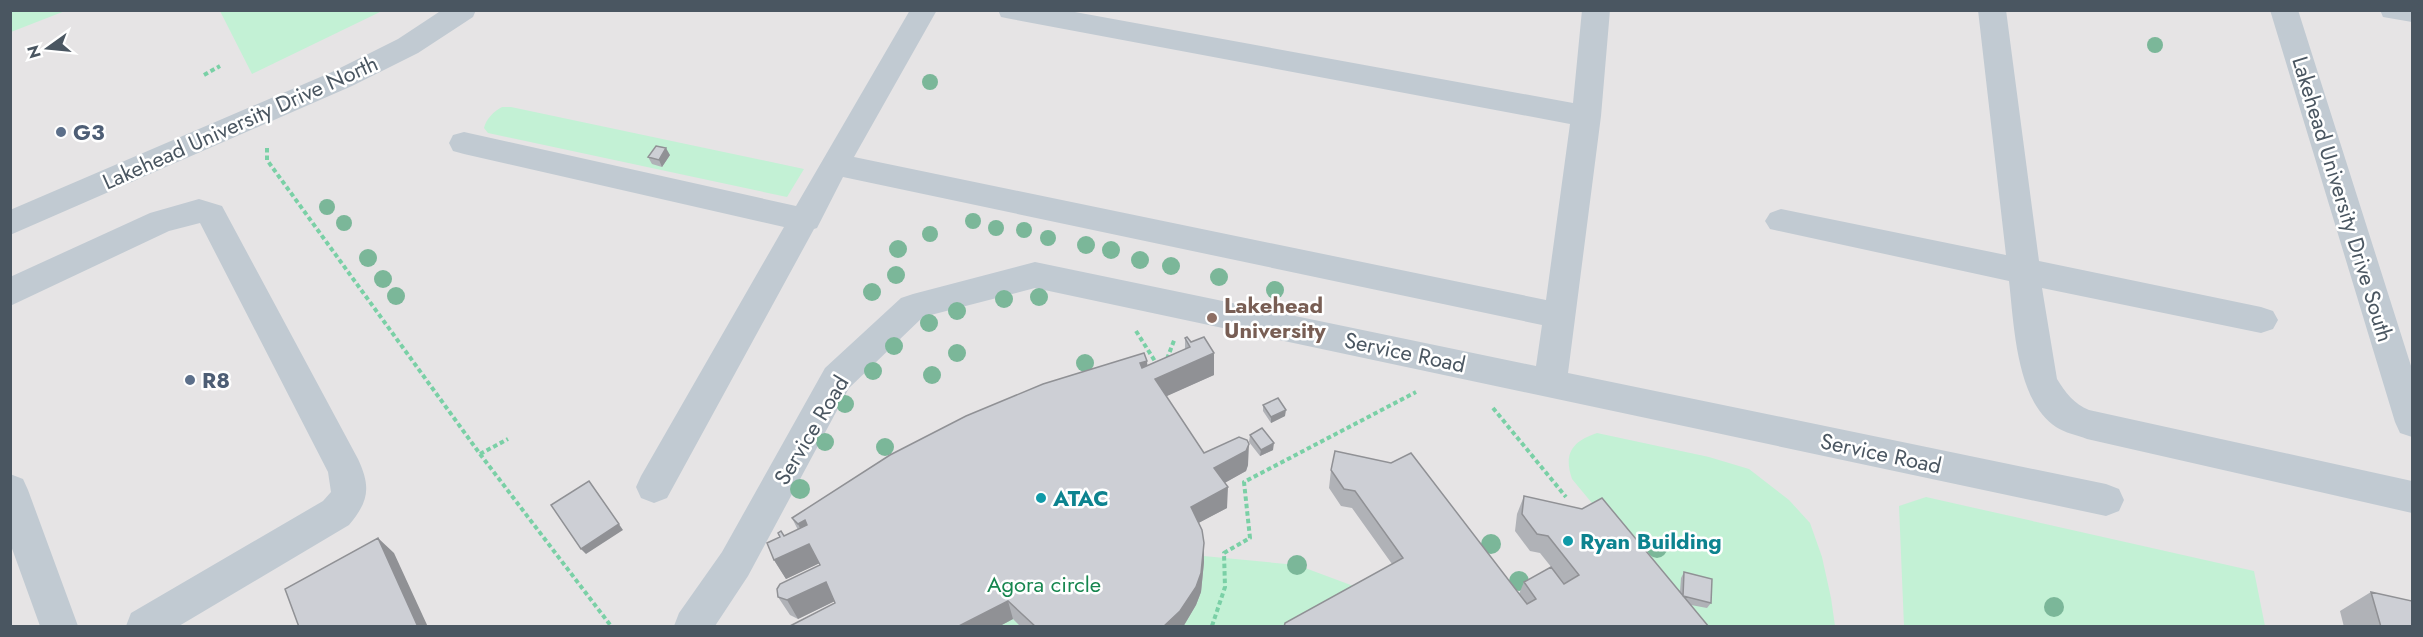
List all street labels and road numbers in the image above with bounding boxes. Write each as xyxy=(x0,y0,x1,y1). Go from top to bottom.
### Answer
street label: Lakehead University Drive North xyxy=(97,47,383,197)
street label: Lakehead University Drive South xyxy=(2284,52,2402,346)
street label: Service Road xyxy=(1342,324,1468,380)
street label: Service Road xyxy=(766,369,856,491)
street label: Service Road xyxy=(1818,425,1944,481)

